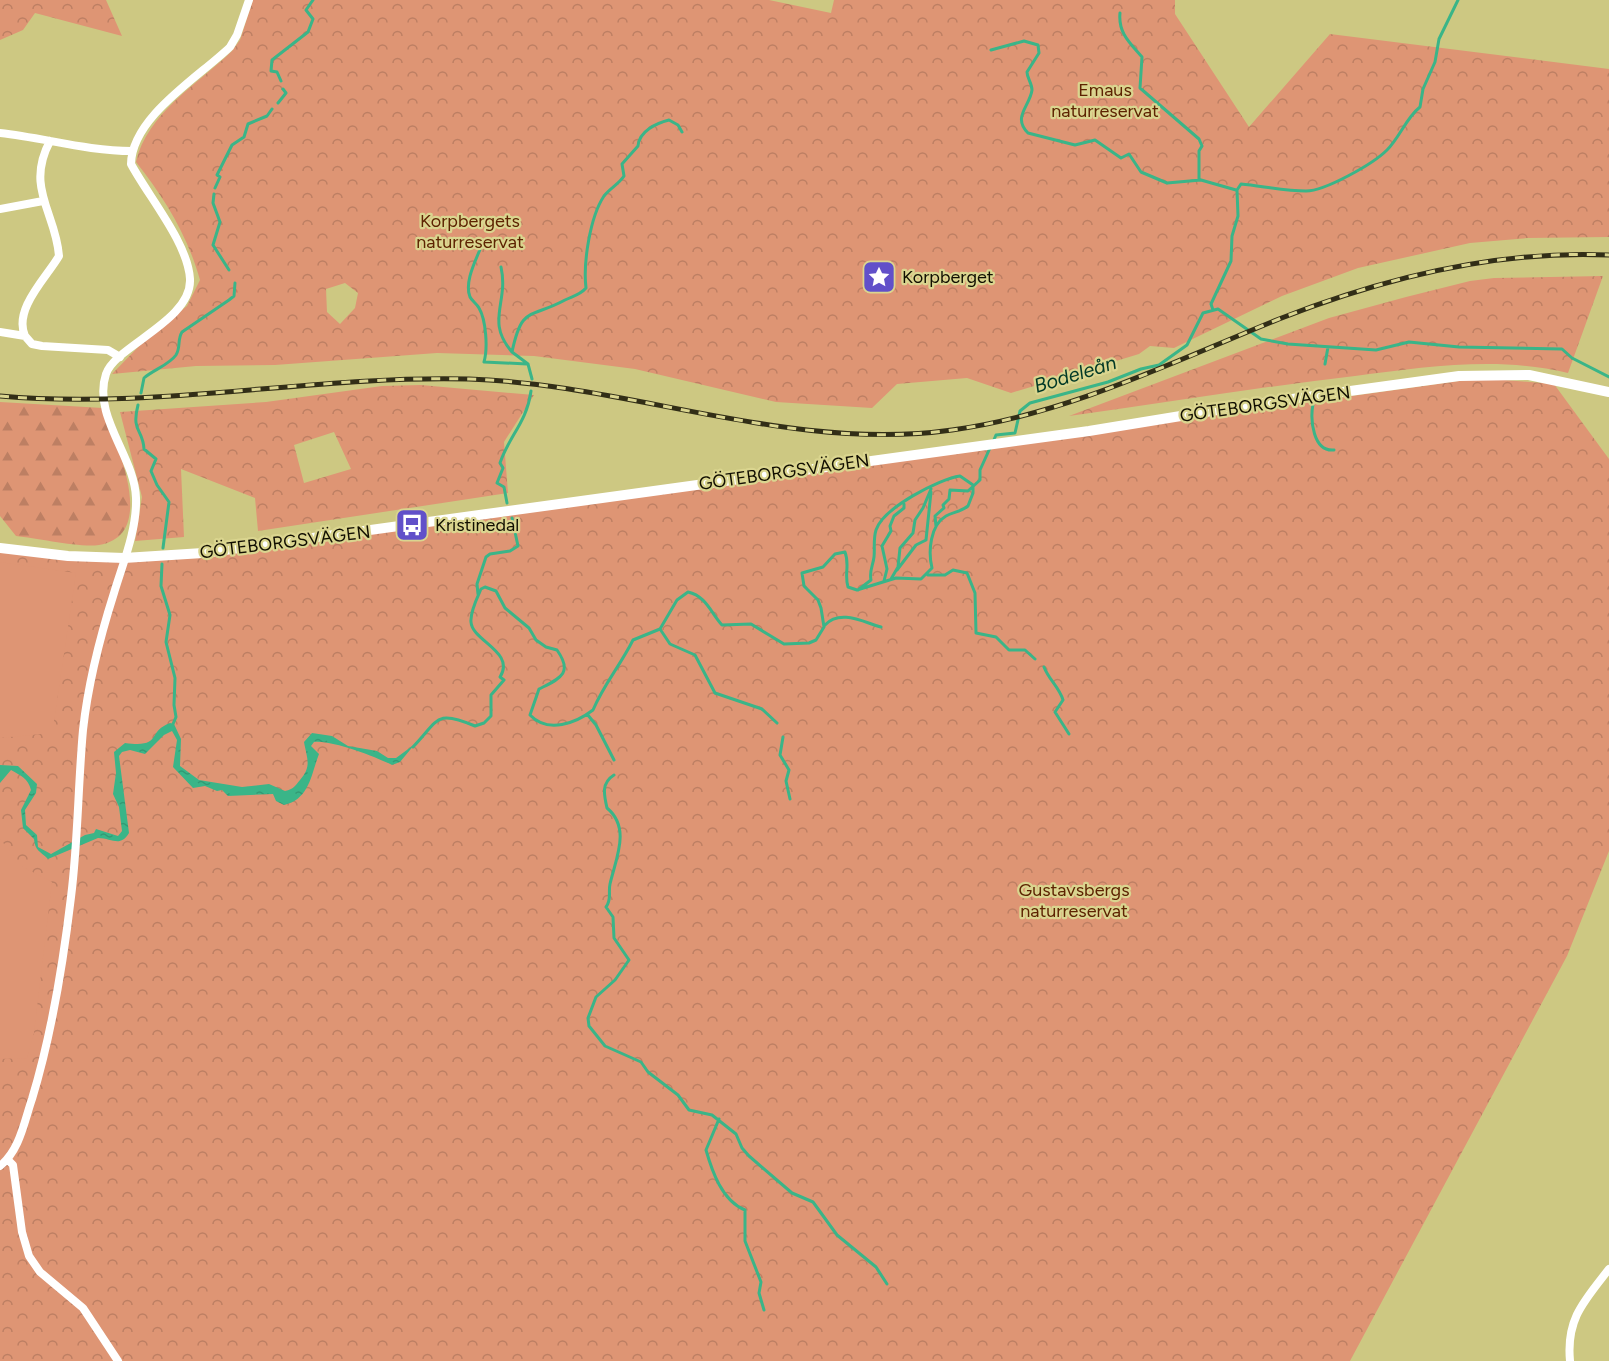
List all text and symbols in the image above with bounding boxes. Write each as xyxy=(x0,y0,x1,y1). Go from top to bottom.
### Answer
park label: Emaus naturreservat xyxy=(1051,79,1159,122)
park label: Korpbergets naturreservat xyxy=(416,210,524,253)
place icon: Korpberget xyxy=(861,259,897,295)
place label: Korpberget xyxy=(902,266,994,288)
water label: Bodeleån xyxy=(1031,350,1119,398)
street label: GÖTEBORGSVÄGEN xyxy=(1178,381,1352,427)
street label: GÖTEBORGSVÄGEN xyxy=(697,449,871,495)
bus stop icon: Kristinedal xyxy=(394,507,430,543)
place label: Kristinedal xyxy=(435,514,519,536)
street label: GÖTEBORGSVÄGEN xyxy=(198,521,372,563)
park label: Gustavsbergs naturreservat xyxy=(1018,879,1130,922)

